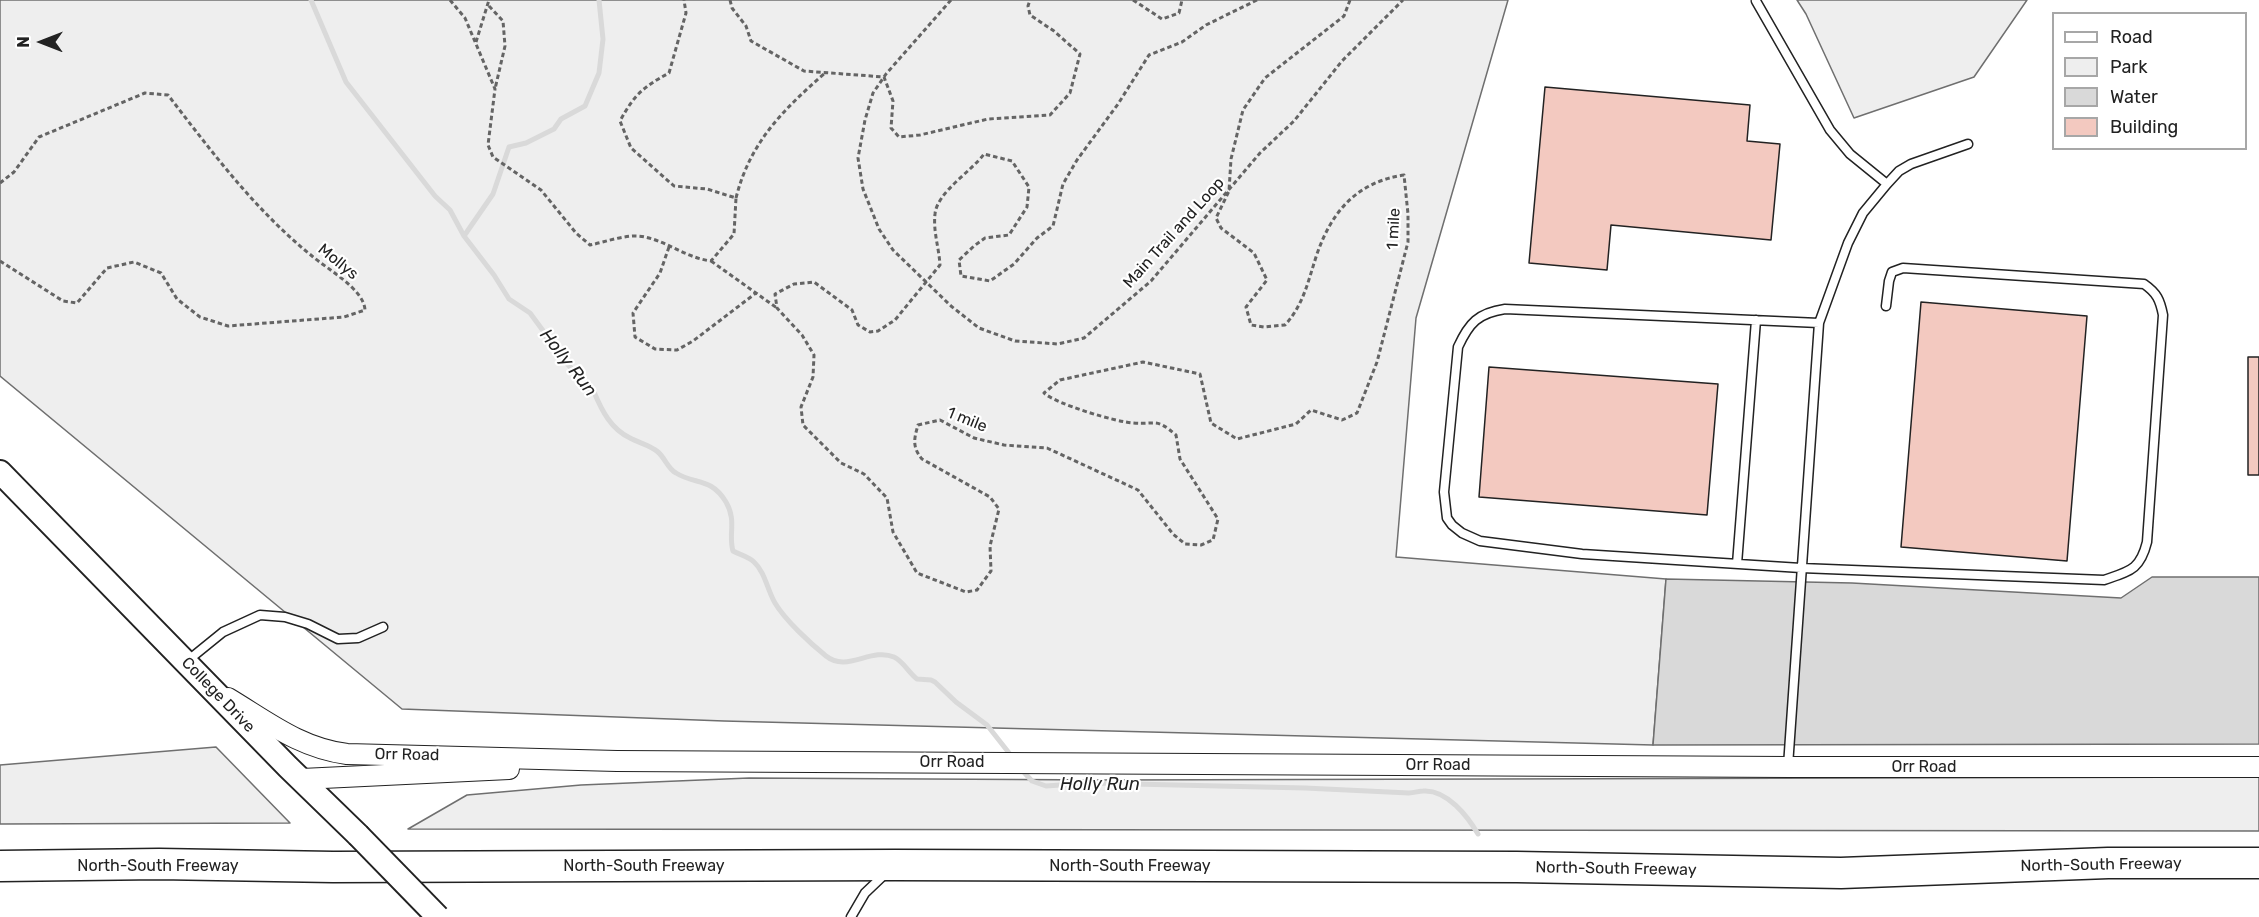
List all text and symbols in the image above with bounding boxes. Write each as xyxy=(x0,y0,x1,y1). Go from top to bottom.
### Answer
north arrow xyxy=(12,12,72,72)
legend xyxy=(2052,12,2247,150)
text: Road xyxy=(2110,26,2153,48)
text: N xyxy=(14,36,33,48)
text: Park xyxy=(2110,56,2147,78)
text: Water xyxy=(2110,86,2158,108)
text: Building xyxy=(2110,116,2178,138)
street label: Main Trail and Loop xyxy=(1119,174,1229,292)
street label: 1 mile xyxy=(1383,208,1405,250)
street label: Mollys xyxy=(314,240,362,284)
water label: Holly Run xyxy=(535,325,601,401)
street label: 1 mile xyxy=(944,403,990,437)
street label: College Drive xyxy=(177,653,259,737)
street label: Orr Road xyxy=(374,745,440,765)
street label: Orr Road xyxy=(920,752,984,772)
street label: Orr Road xyxy=(1406,755,1470,775)
street label: Orr Road xyxy=(1892,757,1956,777)
water label: Holly Run xyxy=(1060,774,1140,796)
street label: North-South Freeway xyxy=(2020,854,2182,876)
street label: North-South Freeway xyxy=(77,856,239,876)
street label: North-South Freeway xyxy=(563,856,725,876)
street label: North-South Freeway xyxy=(1049,856,1211,876)
street label: North-South Freeway xyxy=(1535,858,1697,880)

